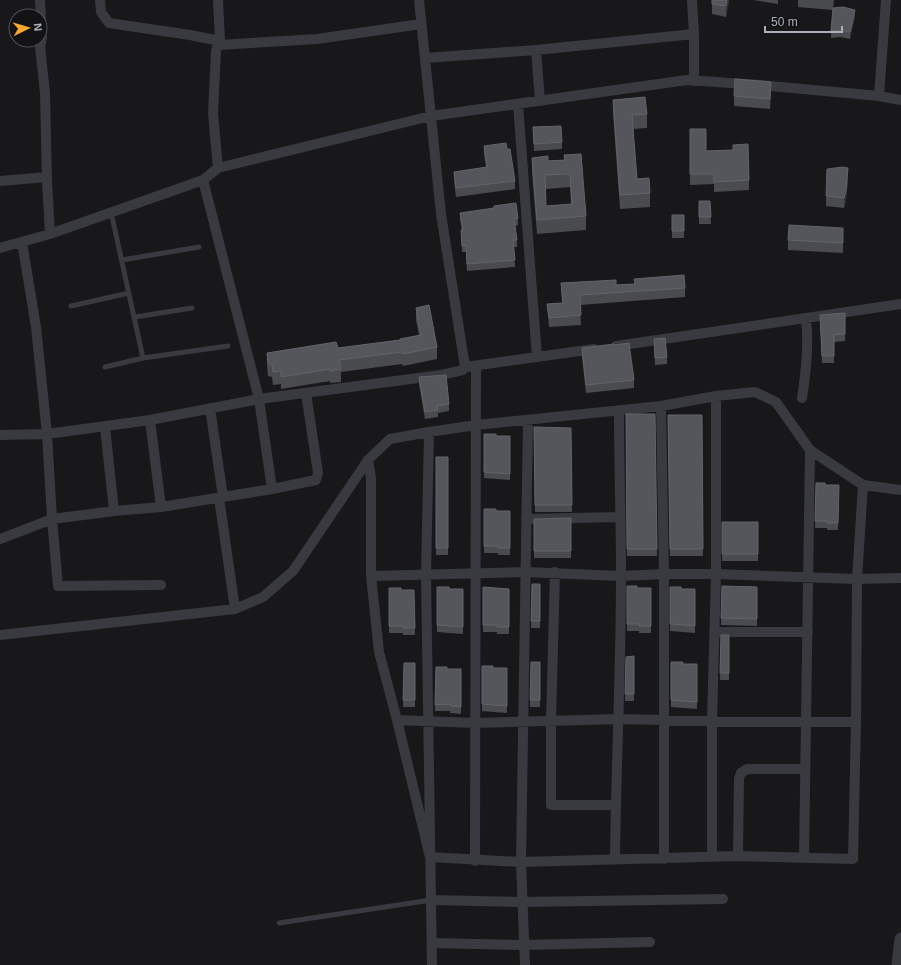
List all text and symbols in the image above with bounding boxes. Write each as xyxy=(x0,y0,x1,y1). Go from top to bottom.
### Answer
north arrow xyxy=(8,8,48,48)
scale bar xyxy=(765,8,842,34)
text: 50 m xyxy=(771,15,798,29)
text: N xyxy=(32,23,44,32)

